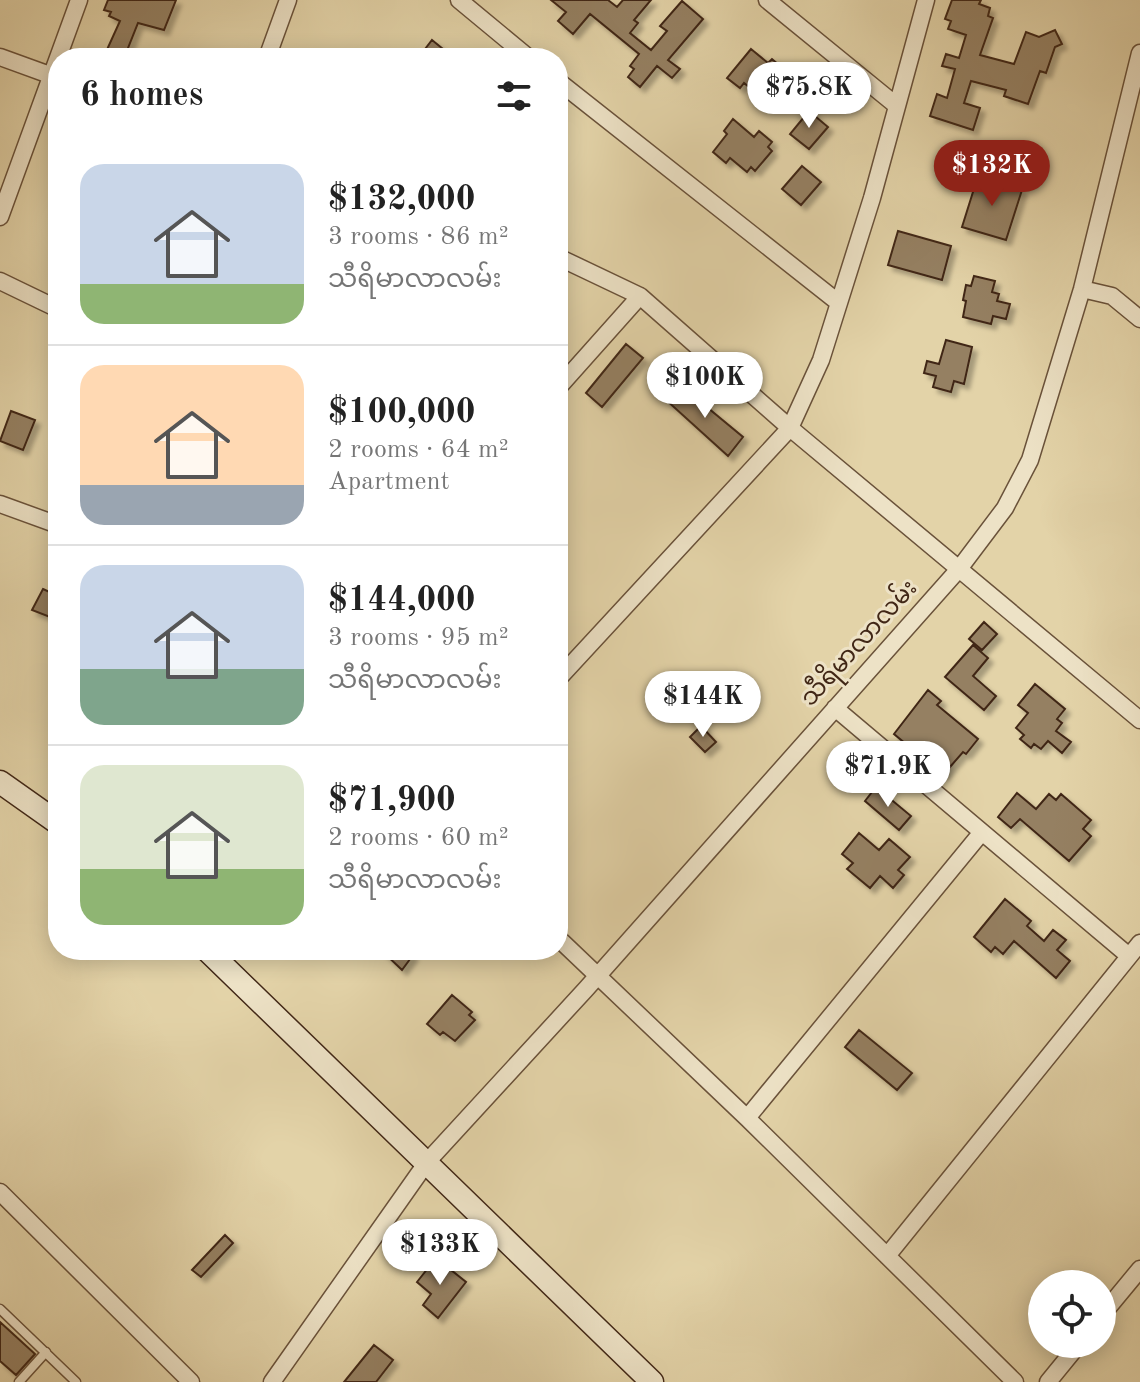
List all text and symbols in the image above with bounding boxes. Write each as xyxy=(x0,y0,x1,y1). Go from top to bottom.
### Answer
pin: $75.8K xyxy=(744,62,874,130)
icon: filters xyxy=(492,74,536,118)
text: $75.8K xyxy=(765,75,853,101)
text: 6 homes xyxy=(80,79,203,113)
pin: $132K xyxy=(936,140,1048,208)
text: $132K xyxy=(952,153,1032,179)
text: $132,000 xyxy=(328,183,476,217)
icon: home xyxy=(144,196,240,292)
text: 3 rooms · 86 m² xyxy=(328,224,509,250)
text: သီရိမာလာလမ်း xyxy=(328,267,502,293)
pin: $100K xyxy=(649,352,761,420)
text: $100K xyxy=(665,365,745,391)
text: $100,000 xyxy=(328,396,476,430)
icon: home xyxy=(144,397,240,493)
text: 2 rooms · 64 m² xyxy=(328,437,509,463)
text: Apartment xyxy=(328,469,450,495)
street label: သီရိမာလာလမ်း xyxy=(793,572,926,715)
text: $144,000 xyxy=(328,584,476,618)
icon: home xyxy=(144,597,240,693)
text: 3 rooms · 95 m² xyxy=(328,625,509,651)
text: သီရိမာလာလမ်း xyxy=(328,668,502,694)
pin: $144K xyxy=(647,671,759,739)
text: $144K xyxy=(663,684,743,710)
pin: $71.9K xyxy=(823,741,953,809)
text: $71.9K xyxy=(844,754,932,780)
text: $71,900 xyxy=(328,784,456,818)
icon: home xyxy=(144,797,240,893)
text: 2 rooms · 60 m² xyxy=(328,825,509,851)
text: သီရိမာလာလမ်း xyxy=(328,868,502,894)
pin: $133K xyxy=(384,1219,496,1287)
text: $133K xyxy=(400,1232,480,1258)
map controls xyxy=(1028,1270,1116,1358)
button: locate xyxy=(1028,1270,1116,1358)

